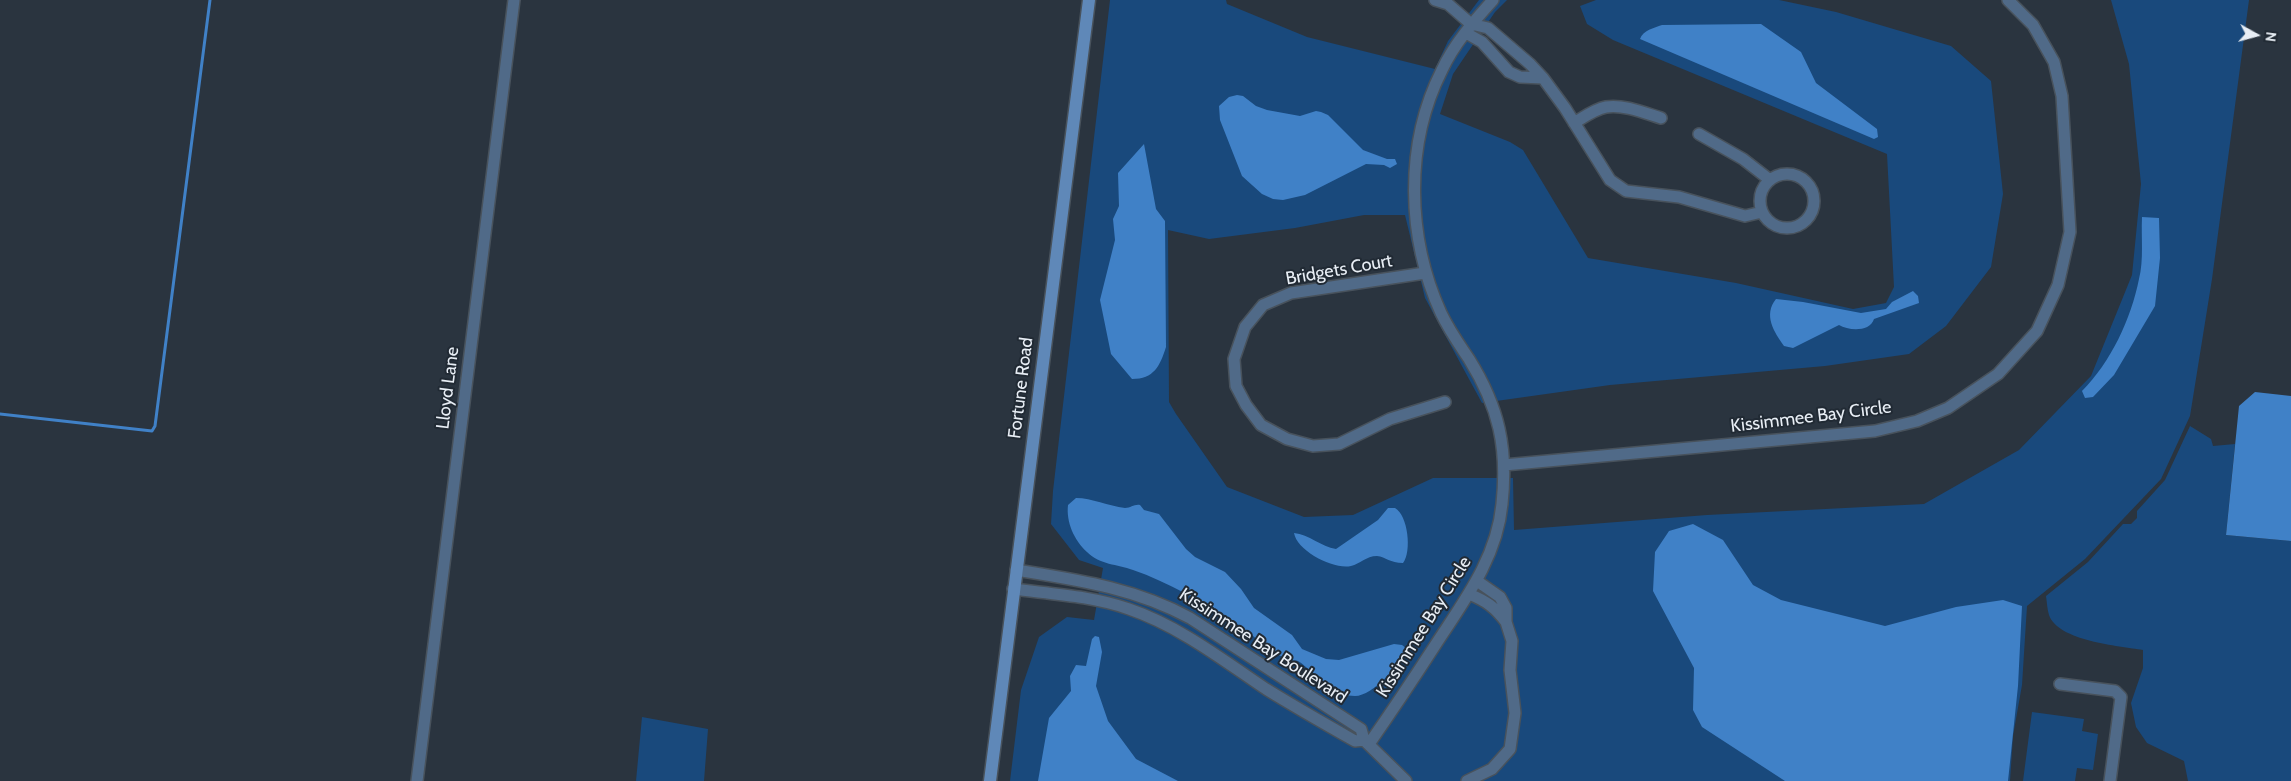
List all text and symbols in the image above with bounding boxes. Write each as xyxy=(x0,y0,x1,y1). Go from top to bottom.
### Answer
north arrow xyxy=(2231,10,2281,60)
text: N xyxy=(2261,31,2280,43)
street label: Bridgets Court xyxy=(1284,250,1394,290)
street label: Fortune Road xyxy=(1004,336,1038,440)
street label: Lloyd Lane xyxy=(432,346,464,430)
street label: Kissimmee Bay Circle xyxy=(1729,396,1893,438)
street label: Kissimmee Bay Circle xyxy=(1372,553,1476,701)
street label: Kissimmee Bay Boulevard xyxy=(1175,584,1351,708)

